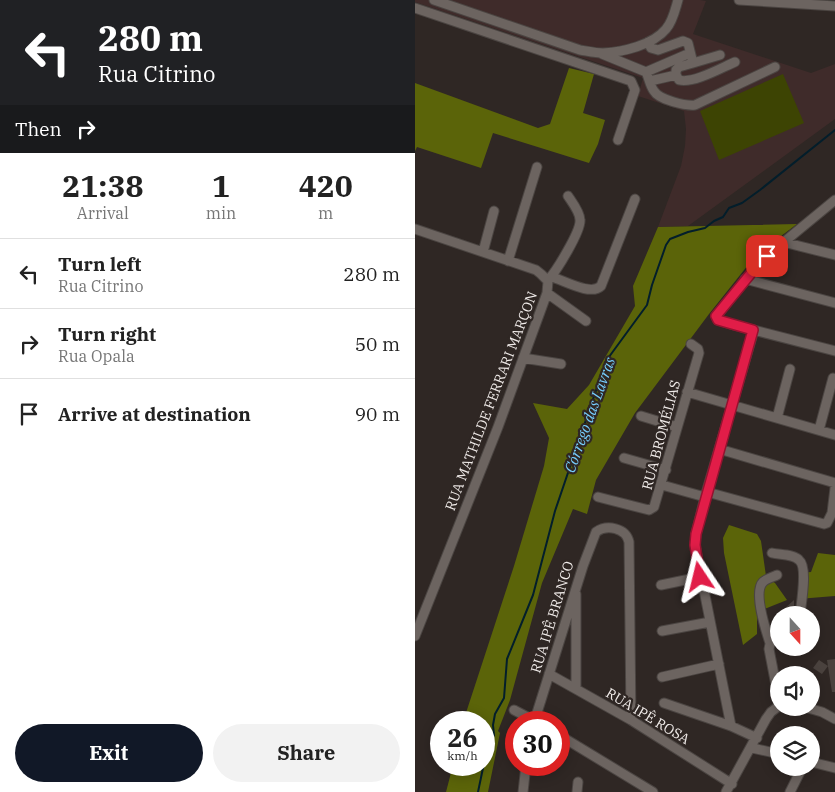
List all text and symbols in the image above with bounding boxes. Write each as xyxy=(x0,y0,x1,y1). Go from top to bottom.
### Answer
text: 280 m xyxy=(98,15,203,61)
icon: left xyxy=(15,20,80,85)
text: Rua Citrino xyxy=(98,59,216,88)
icon: right xyxy=(72,115,100,143)
text: Then xyxy=(15,117,62,141)
text: 21:38 xyxy=(62,166,143,205)
text: 1 xyxy=(212,166,230,205)
text: 420 xyxy=(299,166,353,205)
text: Arrival xyxy=(77,203,129,223)
text: min xyxy=(206,203,236,223)
text: m xyxy=(318,203,333,223)
pin xyxy=(746,235,788,277)
icon: arrive xyxy=(753,242,781,270)
text: Turn left xyxy=(58,252,141,276)
icon: left xyxy=(15,260,43,288)
text: 280 m xyxy=(343,262,400,286)
text: Rua Citrino xyxy=(58,276,143,296)
street label: RUA MATHILDE FERRARI MARÇON xyxy=(441,289,541,513)
text: Turn right xyxy=(58,322,156,346)
icon: right xyxy=(15,330,43,358)
text: 50 m xyxy=(355,332,400,356)
text: Rua Opala xyxy=(58,346,135,366)
water label: Córrego das Lavras xyxy=(560,354,619,475)
street label: RUA BROMÉLIAS xyxy=(637,378,684,492)
icon: arrive xyxy=(15,400,43,428)
text: Arrive at destination xyxy=(58,402,251,426)
text: 90 m xyxy=(355,402,400,426)
position arrow xyxy=(673,550,725,602)
street label: RUA IPÊ BRANCO xyxy=(526,559,578,675)
north arrow xyxy=(770,606,820,656)
map controls xyxy=(770,606,820,776)
button: sound xyxy=(770,666,820,716)
street label: RUA IPÊ ROSA xyxy=(603,684,694,748)
speed limit sign: 30 xyxy=(505,711,570,776)
text: 26 xyxy=(447,721,478,754)
button: Exit xyxy=(15,724,203,782)
button: Share xyxy=(213,724,400,782)
button: layers xyxy=(770,726,820,776)
text: km/h xyxy=(447,748,478,763)

